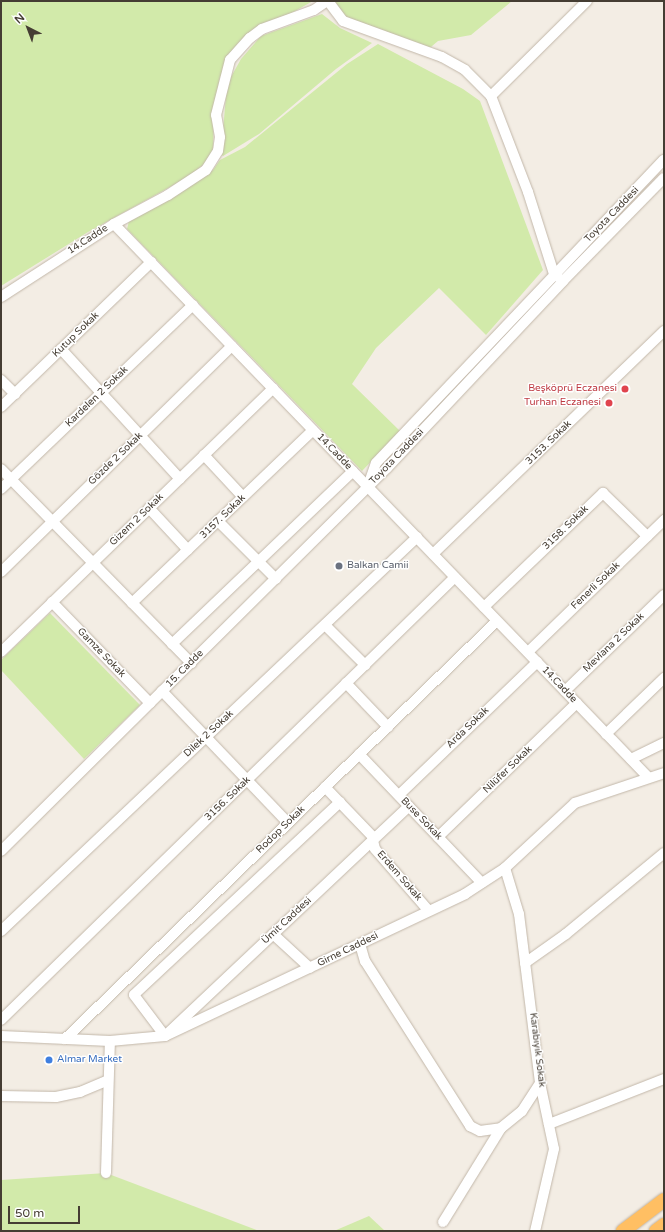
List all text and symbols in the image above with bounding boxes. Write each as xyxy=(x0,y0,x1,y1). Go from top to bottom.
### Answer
north arrow xyxy=(8,8,48,48)
text: N xyxy=(12,11,27,26)
street label: Toyota Caddesi xyxy=(582,185,642,245)
street label: 14.Cadde xyxy=(66,223,110,257)
street label: Kutup Sokak xyxy=(50,310,102,360)
street label: Kardelen 2 Sokak xyxy=(63,364,131,430)
place label: Beşköprü Eczanesi xyxy=(528,383,617,395)
marker: Beşköprü Eczanesi xyxy=(620,384,630,394)
place label: Turhan Eczanesi xyxy=(524,397,601,409)
marker: Turhan Eczanesi xyxy=(604,398,614,408)
street label: 3153. Sokak xyxy=(524,418,574,468)
street label: Toyota Caddesi xyxy=(367,427,427,487)
street label: Gözde 2 Sokak xyxy=(86,430,146,488)
street label: 14.Cadde xyxy=(314,431,354,473)
street label: Gizem 2 Sokak xyxy=(108,491,166,549)
street label: 3157. Sokak xyxy=(198,492,248,542)
street label: 3158. Sokak xyxy=(541,503,591,553)
place label: Balkan Camii xyxy=(347,560,408,572)
street label: Fenerli Sokak xyxy=(569,560,623,612)
marker: Balkan Camii xyxy=(334,561,344,571)
street label: Mevlana 2 Sokak xyxy=(581,611,647,675)
street label: Gamze Sokak xyxy=(74,626,128,680)
street label: 15. Cadde xyxy=(164,648,206,690)
street label: 14.Cadde xyxy=(539,664,579,706)
street label: Arda Sokak xyxy=(444,705,492,751)
street label: Dilek 2 Sokak xyxy=(182,708,236,760)
street label: Nilüfer Sokak xyxy=(481,744,535,796)
street label: 3156. Sokak xyxy=(203,774,253,824)
street label: Buse Sokak xyxy=(398,795,444,843)
street label: Rodop Sokak xyxy=(254,804,308,856)
street label: Erdem Sokak xyxy=(374,849,424,903)
street label: Ümit Caddesi xyxy=(260,895,314,947)
street label: Girne Caddesi xyxy=(316,930,380,970)
street label: Karabıyık Sokak xyxy=(526,1012,548,1088)
place label: Almar Market xyxy=(57,1054,122,1066)
marker: Almar Market xyxy=(44,1055,54,1065)
scale bar xyxy=(10,1198,82,1224)
text: 50 m xyxy=(15,1206,44,1220)

